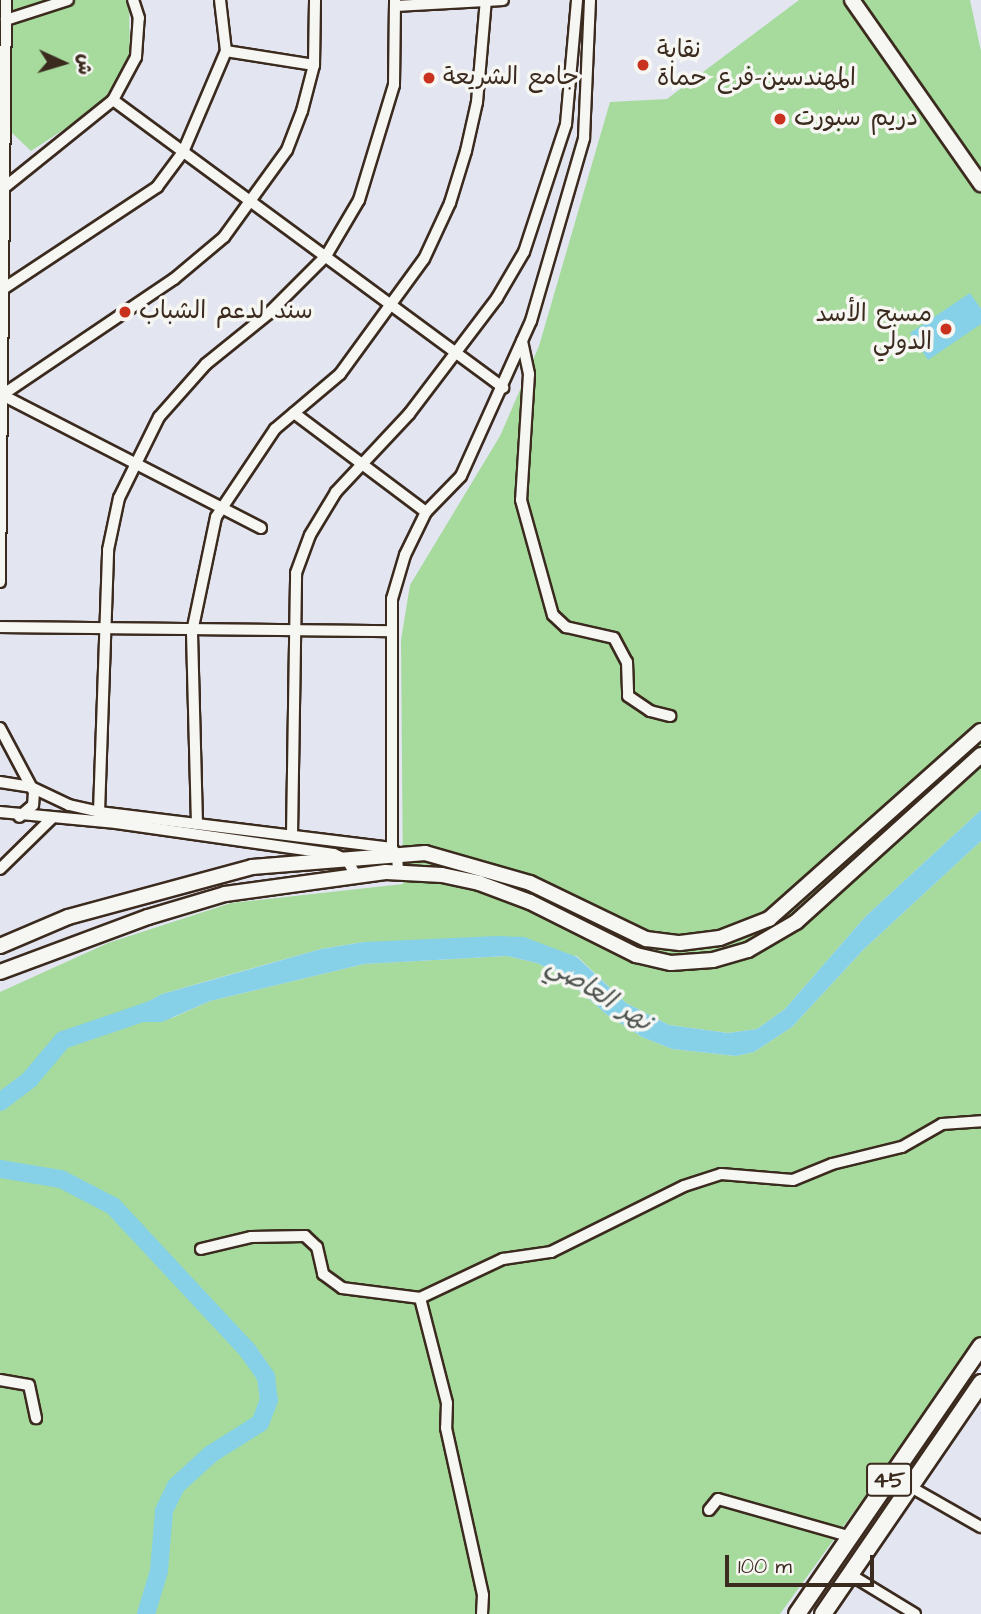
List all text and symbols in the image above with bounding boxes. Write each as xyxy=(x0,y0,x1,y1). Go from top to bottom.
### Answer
north arrow xyxy=(28,28,98,98)
place label: نقابة المهندسين-فرع حماة xyxy=(657,37,856,93)
text: ش xyxy=(70,53,99,76)
marker: نقابة المهندسين-فرع حماة xyxy=(635,57,651,73)
place label: جامع الشريعة xyxy=(443,64,579,92)
marker: جامع الشريعة xyxy=(421,70,437,86)
place label: دريم سبورت xyxy=(794,105,918,133)
marker: دريم سبورت xyxy=(772,111,788,127)
place label: سند لدعم الشباب xyxy=(139,298,313,326)
place label: مسبح الأسد الدولي xyxy=(815,301,932,357)
marker: سند لدعم الشباب xyxy=(117,304,133,320)
marker: مسبح الأسد الدولي xyxy=(938,321,954,337)
water label: نهر العاصي xyxy=(541,950,657,1038)
road number: 45 xyxy=(864,1460,914,1499)
scale bar xyxy=(729,1540,878,1584)
text: 100 m xyxy=(738,1552,792,1581)

